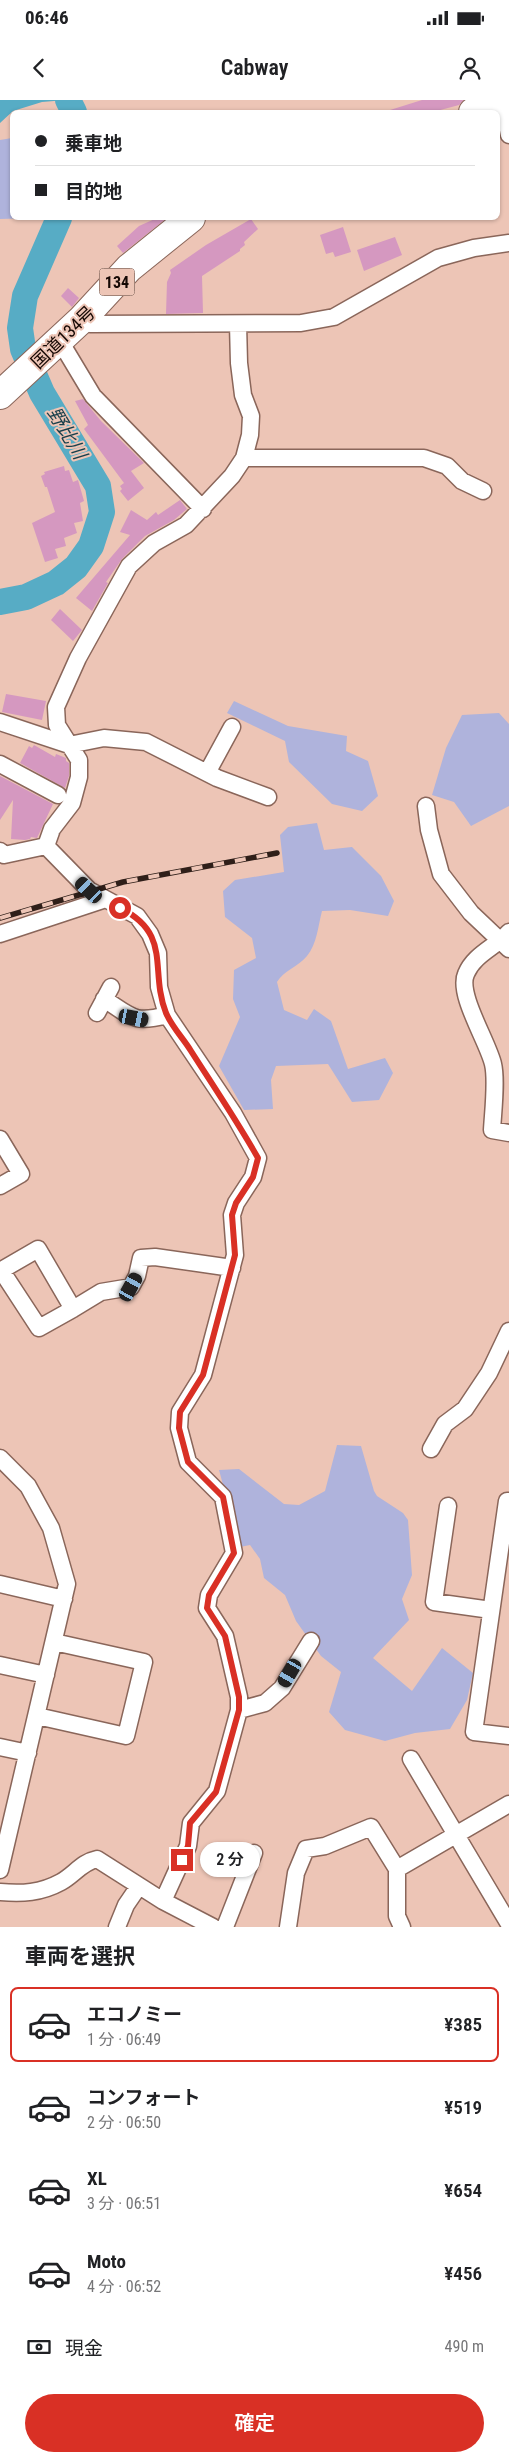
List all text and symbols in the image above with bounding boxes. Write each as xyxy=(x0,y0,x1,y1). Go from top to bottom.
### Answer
text: 06:46 xyxy=(25,6,69,29)
icon: back xyxy=(25,54,53,82)
icon: person xyxy=(456,54,484,82)
text: Cabway xyxy=(221,55,288,80)
text: 乗車地 xyxy=(65,132,122,155)
text: 目的地 xyxy=(65,180,122,203)
road number: 134 xyxy=(100,268,134,296)
street label: 国道134号 xyxy=(27,301,99,373)
water label: 野比川 xyxy=(42,403,93,465)
car xyxy=(72,874,105,906)
route start xyxy=(109,897,131,919)
car xyxy=(117,1008,150,1028)
car xyxy=(117,1270,144,1304)
car xyxy=(276,1656,303,1690)
callout: 2 分 xyxy=(200,1842,260,1878)
route end xyxy=(171,1849,193,1871)
text: 2 分 xyxy=(216,1850,244,1869)
text: 車両を選択 xyxy=(25,1944,135,1969)
icon: car xyxy=(27,2002,72,2047)
text: エコノミー xyxy=(87,2003,182,2026)
text: ¥385 xyxy=(444,2013,482,2036)
text: 1 分 · 06:49 xyxy=(87,2030,161,2049)
icon: car xyxy=(27,2085,72,2130)
text: コンフォート xyxy=(87,2086,200,2109)
text: ¥519 xyxy=(444,2096,482,2119)
text: 2 分 · 06:50 xyxy=(87,2113,161,2132)
text: XL xyxy=(87,2167,107,2190)
icon: car xyxy=(27,2168,72,2213)
text: ¥654 xyxy=(444,2179,482,2202)
text: 3 分 · 06:51 xyxy=(87,2194,161,2213)
text: Moto xyxy=(87,2250,126,2273)
icon: car xyxy=(27,2251,72,2296)
text: ¥456 xyxy=(444,2262,482,2285)
text: 4 分 · 06:52 xyxy=(87,2277,161,2296)
icon: cash xyxy=(25,2333,53,2361)
text: 現金 xyxy=(65,2337,103,2360)
text: 490 m xyxy=(445,2337,484,2356)
button: 確定 xyxy=(25,2394,484,2452)

